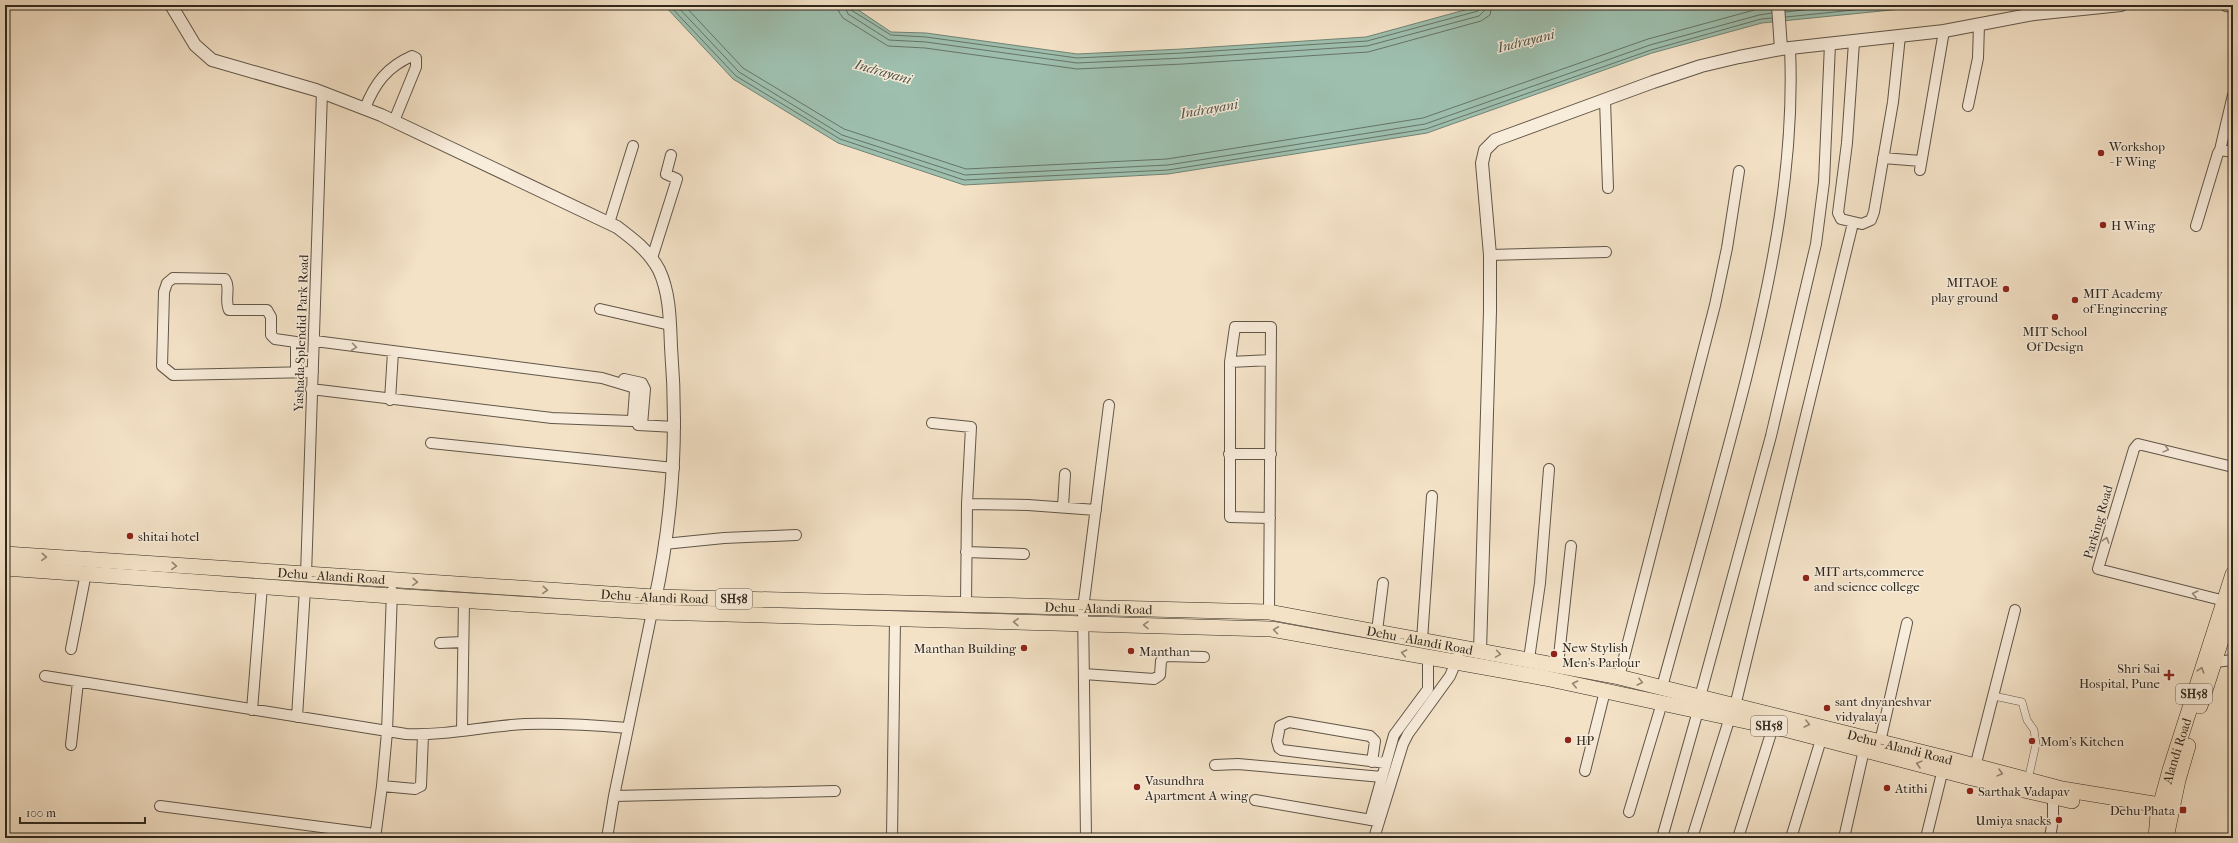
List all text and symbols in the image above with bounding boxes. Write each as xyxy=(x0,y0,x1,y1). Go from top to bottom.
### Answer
water label: Indrayani xyxy=(1495,25,1557,57)
water label: Indrayani xyxy=(852,55,914,89)
water label: Indrayani xyxy=(1178,95,1240,123)
place label: Workshop - F Wing xyxy=(2108,139,2165,169)
marker: Workshop - F Wing xyxy=(2096,148,2106,158)
place label: H Wing xyxy=(2111,218,2156,233)
marker: H Wing xyxy=(2098,220,2108,230)
street label: Yashada Splendid Park Road xyxy=(291,253,311,413)
place label: MITAOE play ground xyxy=(1930,275,1999,305)
marker: MITAOE play ground xyxy=(2001,284,2011,294)
place label: MIT Academy of Engineering xyxy=(2083,286,2168,316)
marker: MIT Academy of Engineering xyxy=(2070,295,2080,305)
marker: MIT School Of Design xyxy=(2050,312,2060,322)
place label: MIT School Of Design xyxy=(2023,324,2088,354)
one-way arrow xyxy=(350,342,357,351)
one-way arrow xyxy=(2162,445,2169,453)
street label: Parking Road xyxy=(2080,483,2116,561)
place label: shitai hotel xyxy=(138,529,200,544)
marker: shitai hotel xyxy=(125,531,135,541)
one-way arrow xyxy=(2101,537,2110,544)
one-way arrow xyxy=(41,553,47,562)
one-way arrow xyxy=(171,561,177,570)
place label: MIT arts,commerce and science college xyxy=(1814,564,1925,594)
street label: Dehu - Alandi Road xyxy=(277,565,387,587)
marker: MIT arts,commerce and science college xyxy=(1801,573,1811,583)
one-way arrow xyxy=(412,578,418,587)
one-way arrow xyxy=(542,586,548,595)
street label: Dehu - Alandi Road xyxy=(600,586,710,606)
road number: SH58 xyxy=(716,589,752,609)
one-way arrow xyxy=(2191,591,2198,599)
street label: Dehu - Alandi Road xyxy=(1044,599,1154,617)
one-way arrow xyxy=(1013,618,1019,626)
one-way arrow xyxy=(1143,621,1149,629)
street label: Dehu - Alandi Road xyxy=(1365,623,1475,657)
one-way arrow xyxy=(1273,626,1279,635)
place label: New Stylish Men's Parlour xyxy=(1562,640,1640,670)
place label: Manthan Building xyxy=(914,641,1017,656)
marker: Manthan Building xyxy=(1019,643,1029,653)
place label: Manthan xyxy=(1139,644,1190,659)
marker: Manthan xyxy=(1126,646,1136,656)
one-way arrow xyxy=(1401,649,1407,658)
one-way arrow xyxy=(1495,649,1502,658)
marker: New Stylish Men's Parlour xyxy=(1549,649,1559,659)
place label: Shri Sai Hospital, Pune xyxy=(2079,661,2161,691)
one-way arrow xyxy=(2196,666,2205,673)
marker: Shri Sai Hospital, Pune xyxy=(2163,669,2175,681)
one-way arrow xyxy=(1637,677,1643,685)
one-way arrow xyxy=(1572,681,1578,689)
road number: SH58 xyxy=(2176,684,2212,704)
place label: sant dnyaneshvar vidyalaya xyxy=(1835,694,1932,724)
marker: sant dnyaneshvar vidyalaya xyxy=(1822,703,1832,713)
street label: Alandi Road xyxy=(2159,715,2194,786)
road number: SH58 xyxy=(1751,716,1787,736)
one-way arrow xyxy=(1803,719,1810,727)
street label: Dehu - Alandi Road xyxy=(1846,726,1955,767)
place label: HP xyxy=(1576,733,1594,748)
place label: Mom's Kitchen xyxy=(2040,734,2124,749)
marker: HP xyxy=(1563,735,1573,745)
marker: Mom's Kitchen xyxy=(2027,736,2037,746)
one-way arrow xyxy=(1916,761,1923,769)
one-way arrow xyxy=(1997,768,2004,777)
place label: Vasundhra Apartment A wing xyxy=(1144,773,1249,803)
place label: Atithi xyxy=(1894,781,1928,796)
marker: Vasundhra Apartment A wing xyxy=(1132,782,1142,792)
marker: Atithi xyxy=(1882,783,1892,793)
place label: Sarthak Vadapav xyxy=(1978,784,2070,799)
marker: Sarthak Vadapav xyxy=(1965,786,1975,796)
scale bar xyxy=(20,799,145,825)
place label: Dehu Phata xyxy=(2110,803,2176,818)
marker: Dehu Phata xyxy=(2178,805,2188,815)
text: 100 m xyxy=(26,806,56,820)
place label: Umiya snacks xyxy=(1975,813,2051,828)
marker: Umiya snacks xyxy=(2054,815,2064,825)

